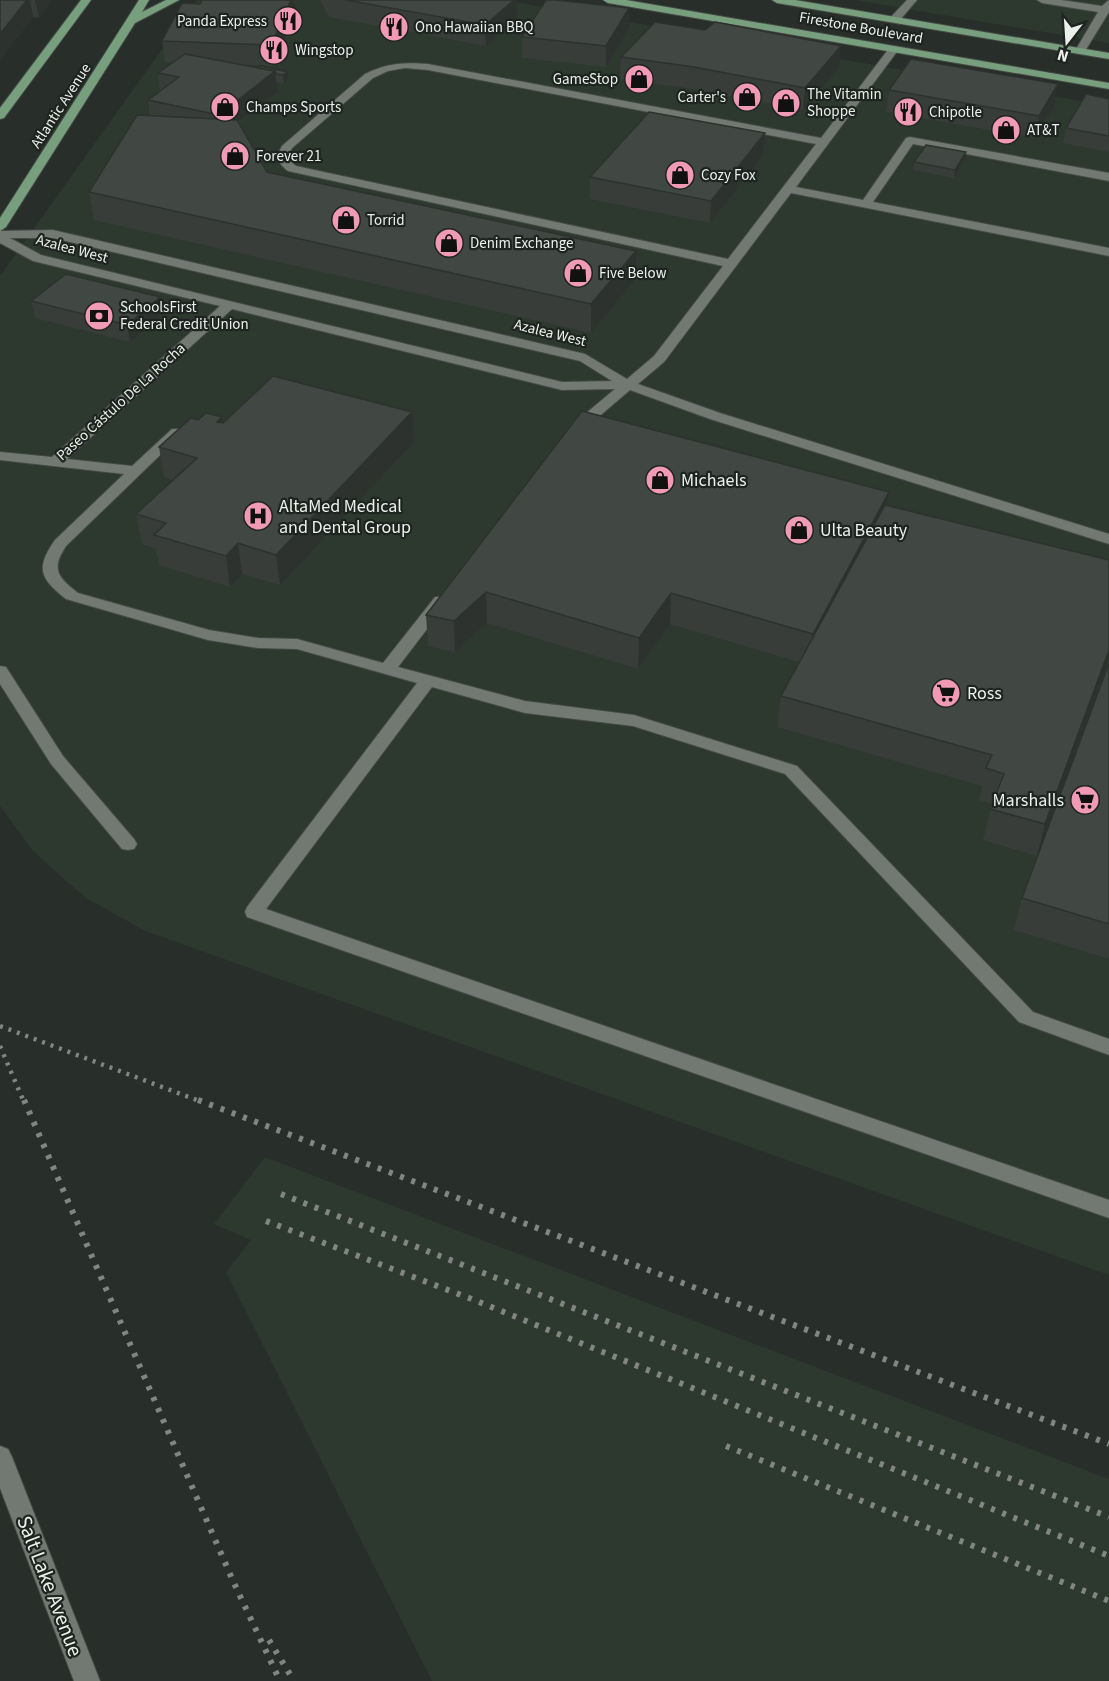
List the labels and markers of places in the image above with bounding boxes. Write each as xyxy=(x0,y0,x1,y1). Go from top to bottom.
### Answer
restaurant icon: Panda Express xyxy=(272,5,304,37)
place label: Panda Express xyxy=(177,11,267,32)
restaurant icon: Ono Hawaiian BBQ xyxy=(378,11,410,43)
place label: Ono Hawaiian BBQ xyxy=(415,17,534,38)
restaurant icon: Wingstop xyxy=(258,34,290,66)
place label: Wingstop xyxy=(295,40,354,61)
shop icon: GameStop xyxy=(623,63,655,95)
place label: GameStop xyxy=(553,69,618,90)
shop icon: Carter's xyxy=(731,81,763,113)
place label: The Vitamin Shoppe xyxy=(807,84,882,122)
place label: Carter's xyxy=(677,87,726,108)
shop icon: The Vitamin Shoppe xyxy=(770,87,802,119)
shop icon: Champs Sports xyxy=(209,91,241,123)
restaurant icon: Chipotle xyxy=(892,96,924,128)
place label: Champs Sports xyxy=(246,97,341,118)
place label: Chipotle xyxy=(929,102,982,123)
shop icon: AT&T xyxy=(990,114,1022,146)
place label: AT&T xyxy=(1027,120,1060,141)
shop icon: Forever 21 xyxy=(219,140,251,172)
place label: Forever 21 xyxy=(256,146,321,167)
shop icon: Cozy Fox xyxy=(664,159,696,191)
place label: Cozy Fox xyxy=(701,165,756,186)
shop icon: Torrid xyxy=(330,204,362,236)
place label: Torrid xyxy=(367,210,405,231)
shop icon: Denim Exchange xyxy=(433,227,465,259)
place label: Denim Exchange xyxy=(470,233,573,254)
shop icon: Five Below xyxy=(562,257,594,289)
place label: Five Below xyxy=(599,263,667,284)
place label: SchoolsFirst Federal Credit Union xyxy=(120,297,249,335)
bank icon: SchoolsFirst Federal Credit Union xyxy=(83,300,115,332)
shop icon: Michaels xyxy=(644,464,676,496)
place label: Michaels xyxy=(681,468,747,493)
place label: AltaMed Medical and Dental Group xyxy=(279,494,411,540)
hospital icon: AltaMed Medical and Dental Group xyxy=(242,500,274,532)
shop icon: Ulta Beauty xyxy=(783,514,815,546)
place label: Ulta Beauty xyxy=(820,518,908,543)
supermarket icon: Ross xyxy=(930,677,962,709)
place label: Ross xyxy=(967,681,1002,706)
supermarket icon: Marshalls xyxy=(1069,784,1101,816)
place label: Marshalls xyxy=(993,788,1064,813)

